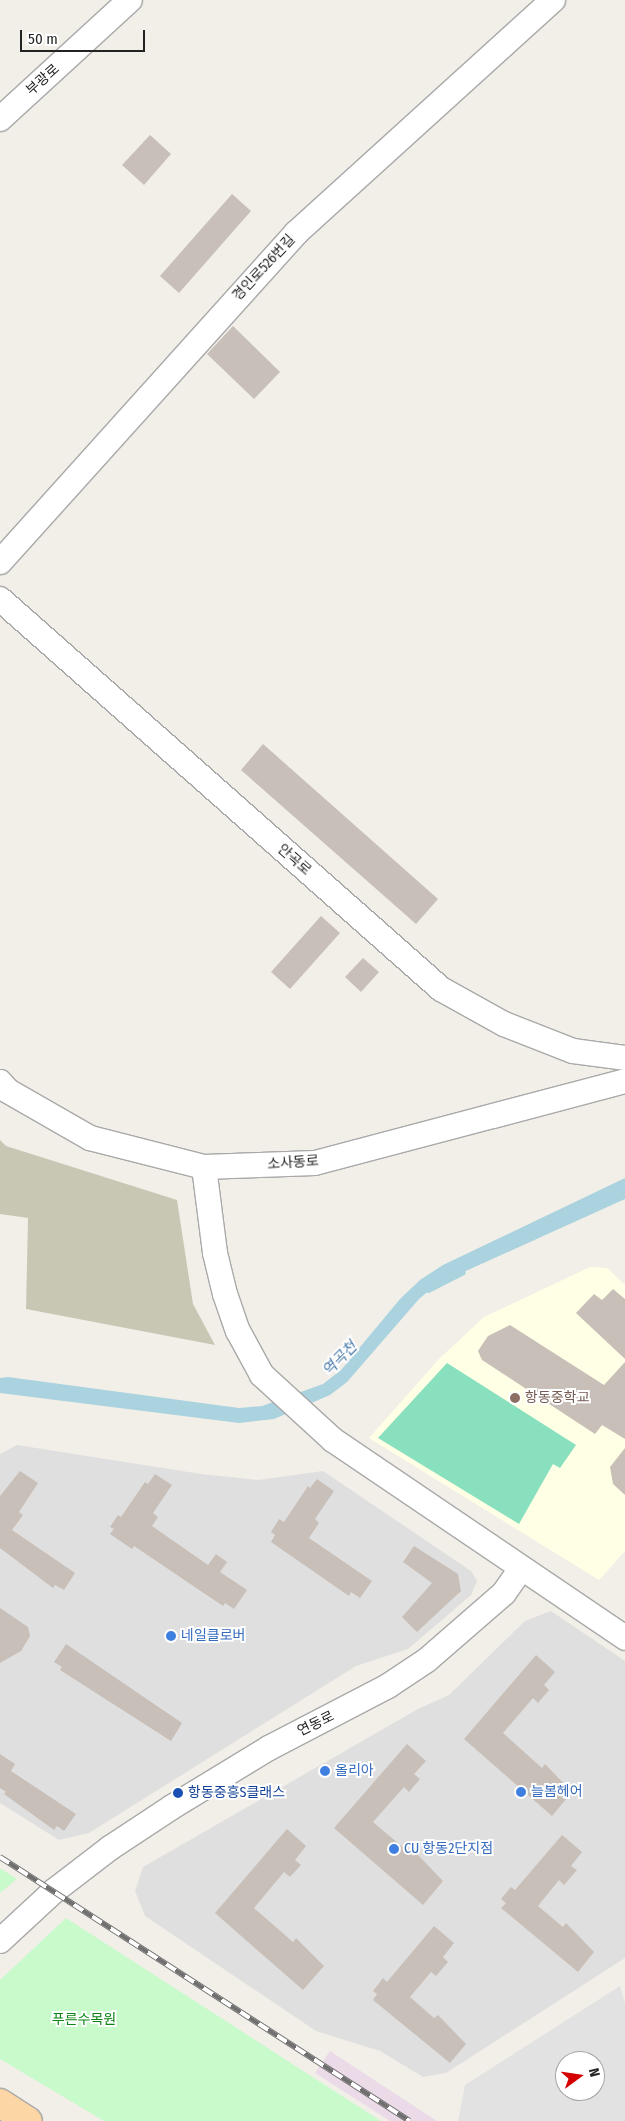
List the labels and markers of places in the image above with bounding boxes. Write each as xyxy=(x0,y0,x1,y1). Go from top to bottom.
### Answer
place label: 항동중학교 xyxy=(525,1390,589,1406)
marker: 항동중학교 xyxy=(509,1392,521,1404)
place label: 네일클로버 xyxy=(181,1628,245,1644)
marker: 네일클로버 xyxy=(165,1630,177,1642)
place label: 올리아 xyxy=(335,1763,374,1779)
marker: 올리아 xyxy=(319,1765,331,1777)
place label: 늘봄헤어 xyxy=(531,1784,583,1800)
place label: 항동중흥S클래스 xyxy=(188,1785,285,1801)
marker: 늘봄헤어 xyxy=(515,1786,527,1798)
marker: 항동중흥S클래스 xyxy=(172,1787,184,1799)
place label: CU 항동2단지점 xyxy=(404,1841,493,1857)
marker: CU 항동2단지점 xyxy=(388,1843,400,1855)

